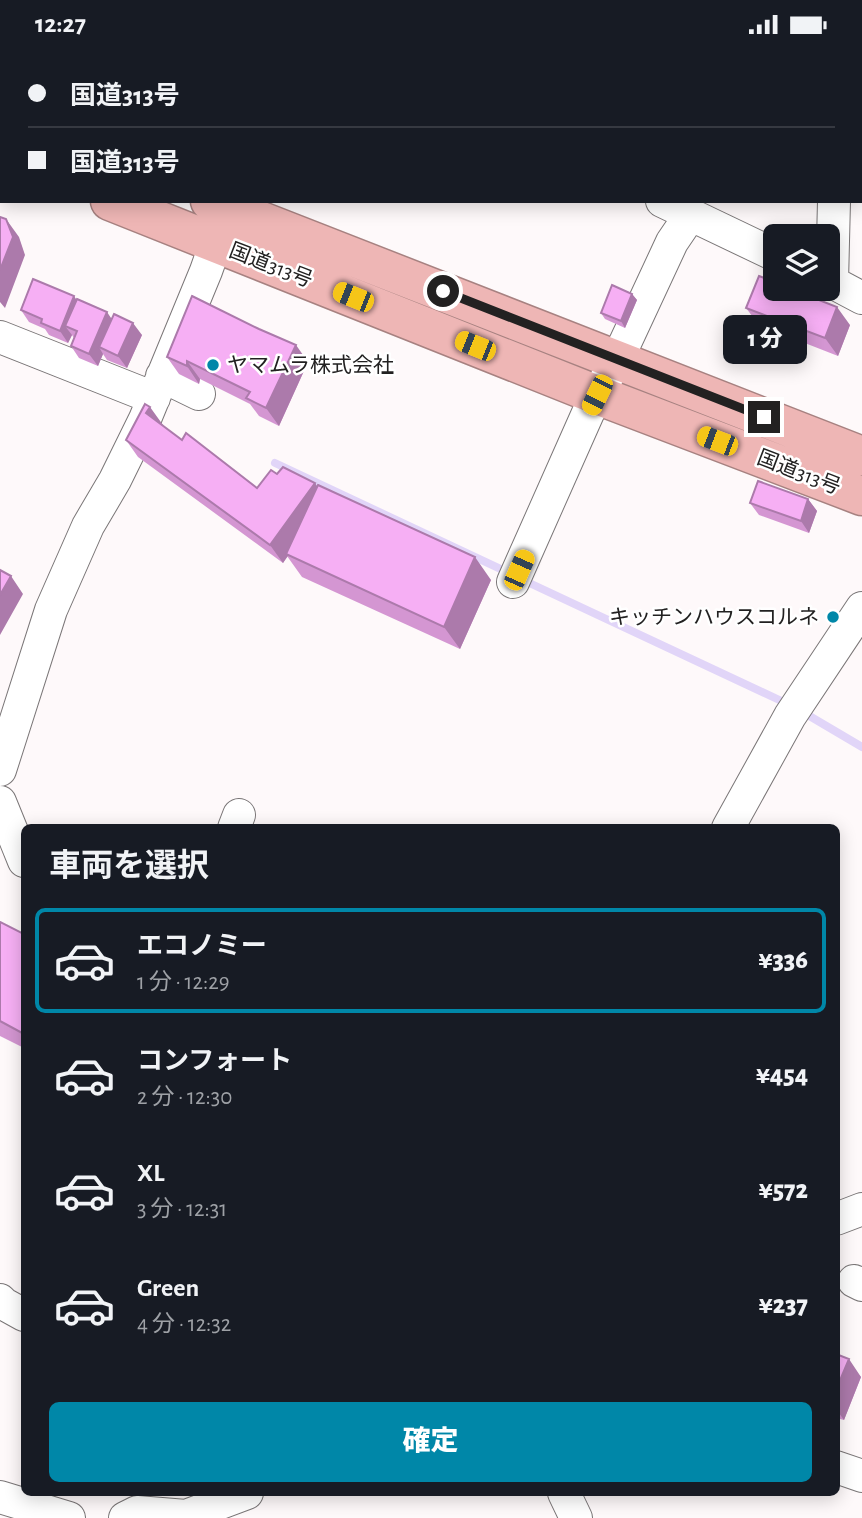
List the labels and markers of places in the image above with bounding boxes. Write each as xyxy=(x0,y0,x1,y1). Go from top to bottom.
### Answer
place label: ヤマムラ株式会社 xyxy=(227,354,394,376)
marker: ヤマムラ株式会社 xyxy=(205,357,221,373)
place label: キッチンハウスコルネ xyxy=(609,607,819,628)
marker: キッチンハウスコルネ xyxy=(825,609,841,625)

